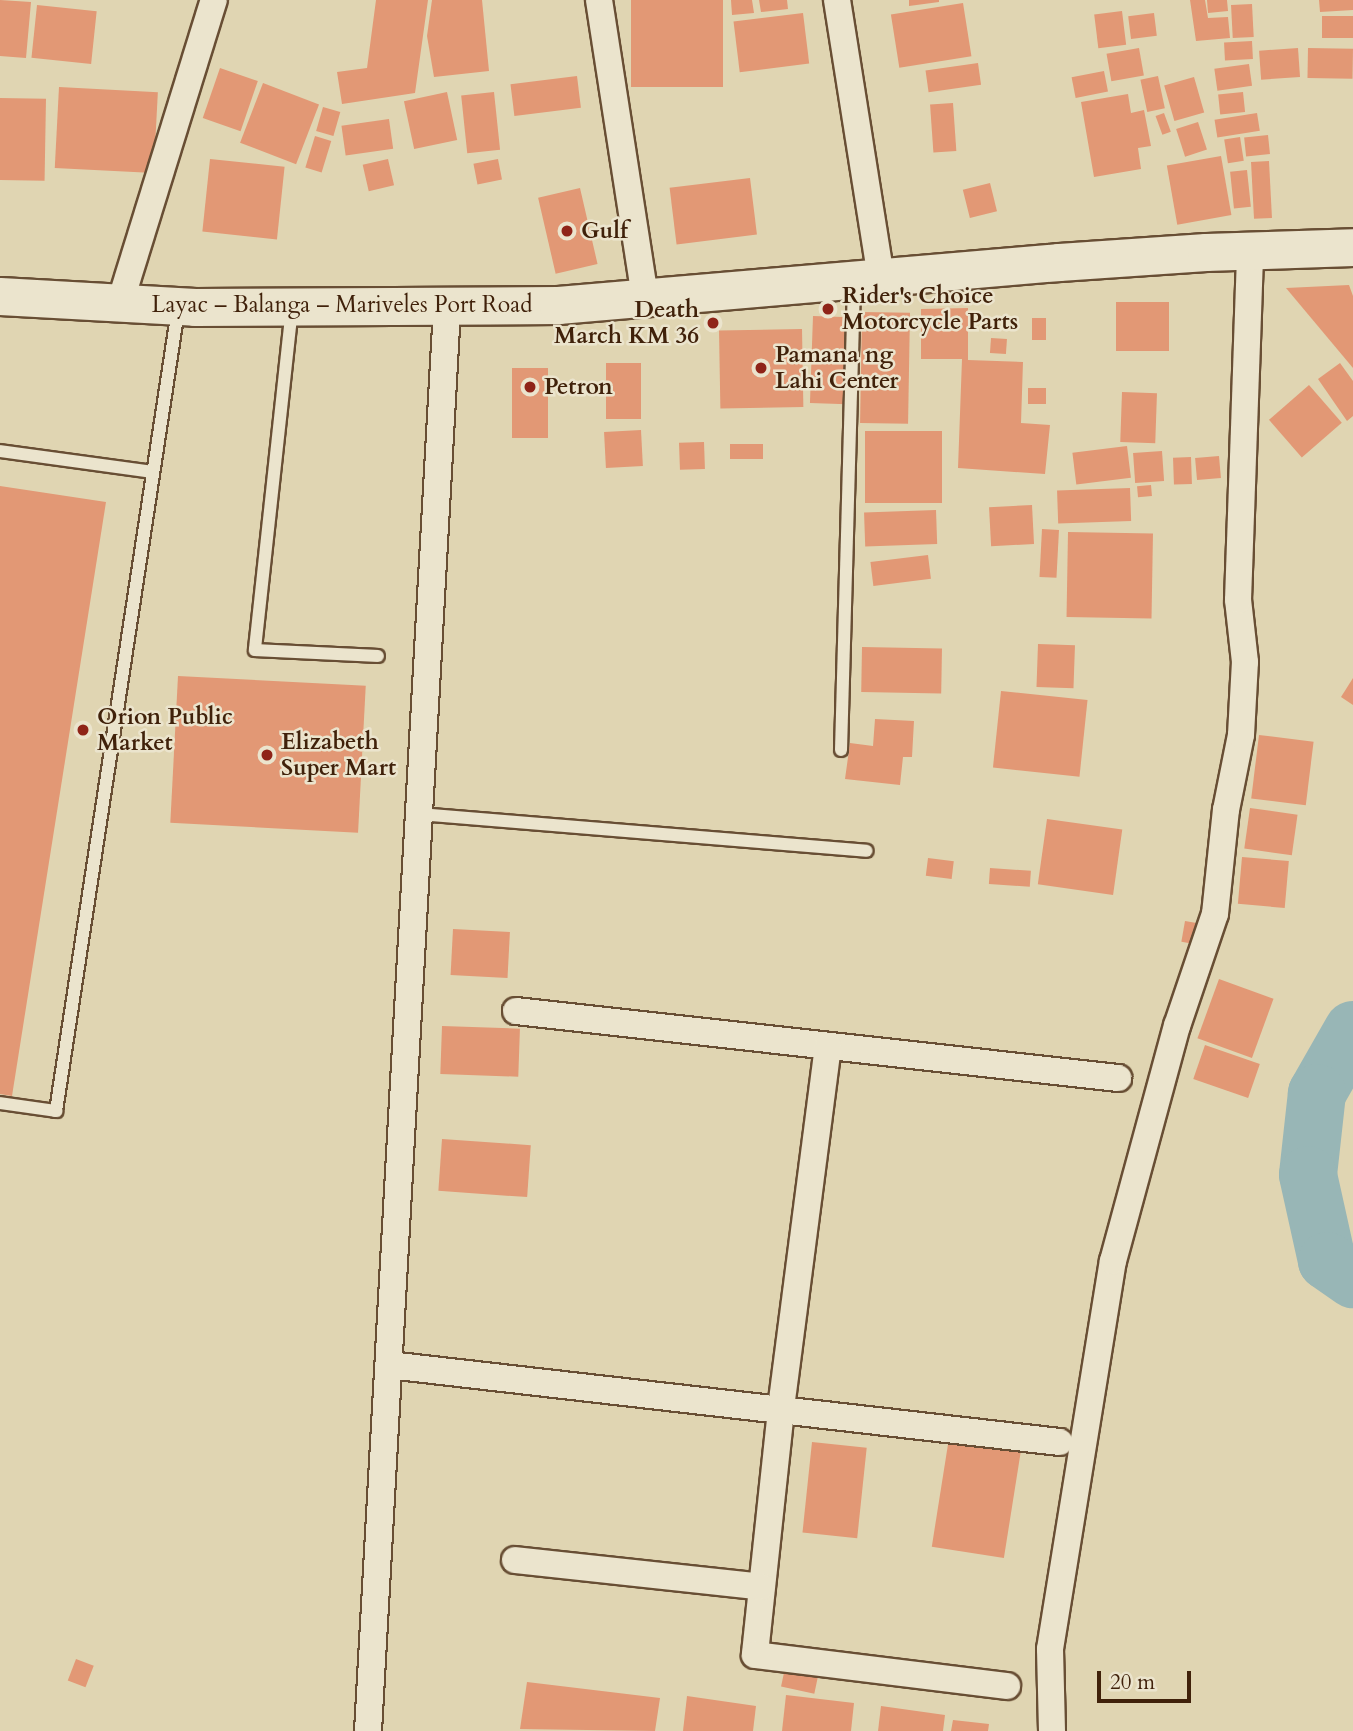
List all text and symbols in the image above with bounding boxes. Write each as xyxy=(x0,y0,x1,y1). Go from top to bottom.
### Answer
place label: Gulf xyxy=(581,217,628,245)
marker: Gulf xyxy=(559,223,575,239)
place label: Rider's Choice Motorcycle Parts xyxy=(842,282,1018,336)
street label: Layac – Balanga – Mariveles Port Road xyxy=(152,291,532,319)
place label: Death March KM 36 xyxy=(554,296,699,350)
marker: Rider's Choice Motorcycle Parts xyxy=(820,301,836,317)
marker: Death March KM 36 xyxy=(705,315,721,331)
place label: Pamana ng Lahi Center xyxy=(775,341,899,395)
marker: Pamana ng Lahi Center xyxy=(753,360,769,376)
place label: Petron xyxy=(544,373,613,401)
marker: Petron xyxy=(522,379,538,395)
place label: Orion Public Market xyxy=(97,703,233,757)
marker: Orion Public Market xyxy=(75,722,91,738)
place label: Elizabeth Super Mart xyxy=(281,728,396,782)
marker: Elizabeth Super Mart xyxy=(259,747,275,763)
scale bar xyxy=(1101,1658,1196,1702)
text: 20 m xyxy=(1110,1668,1155,1697)

